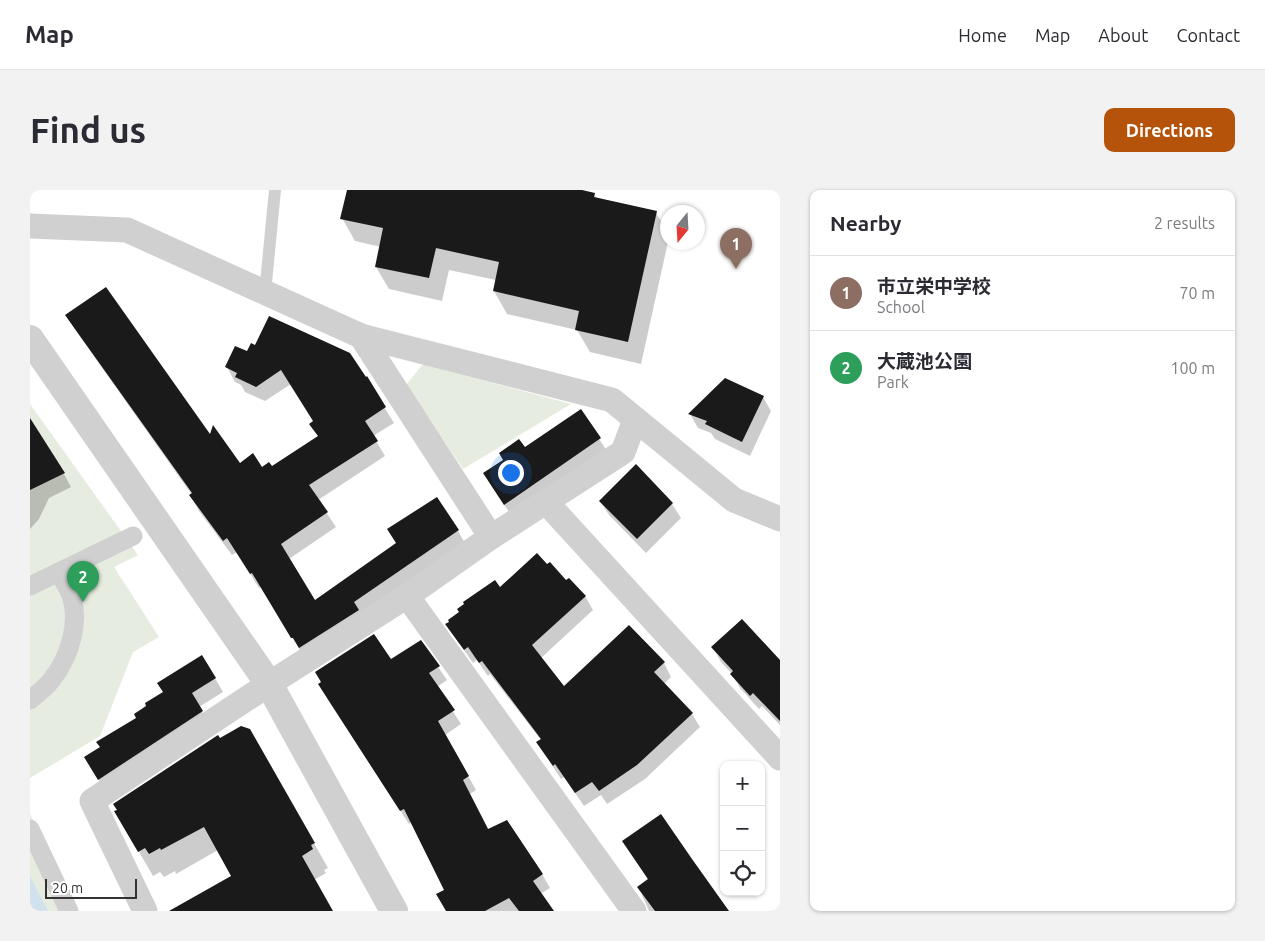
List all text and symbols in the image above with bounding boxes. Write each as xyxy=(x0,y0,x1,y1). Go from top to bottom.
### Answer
text: Map xyxy=(25,21,74,48)
text: Home xyxy=(958,25,1007,45)
text: Map xyxy=(1035,25,1070,45)
text: About xyxy=(1098,25,1148,45)
text: Contact xyxy=(1176,25,1240,45)
button: Directions xyxy=(1104,108,1235,152)
text: Find us xyxy=(30,110,146,150)
north arrow xyxy=(660,205,705,250)
text: Nearby xyxy=(830,211,901,235)
text: 2 results xyxy=(1154,214,1215,232)
pin: 1 xyxy=(720,228,752,269)
text: 市立栄中学校 xyxy=(877,275,991,297)
text: 1 xyxy=(841,284,851,302)
text: 70 m xyxy=(1179,284,1215,302)
text: School xyxy=(877,298,925,316)
text: 大蔵池公園 xyxy=(877,350,972,372)
text: 2 xyxy=(841,359,851,377)
text: 100 m xyxy=(1170,359,1215,377)
text: Park xyxy=(877,373,909,391)
your location xyxy=(498,460,524,486)
pin: 2 xyxy=(67,561,99,602)
map controls xyxy=(720,761,765,896)
button: + xyxy=(720,761,765,806)
button: − xyxy=(720,806,765,851)
button: locate xyxy=(720,851,765,896)
scale bar xyxy=(45,876,138,899)
text: 20 m xyxy=(52,880,83,896)

